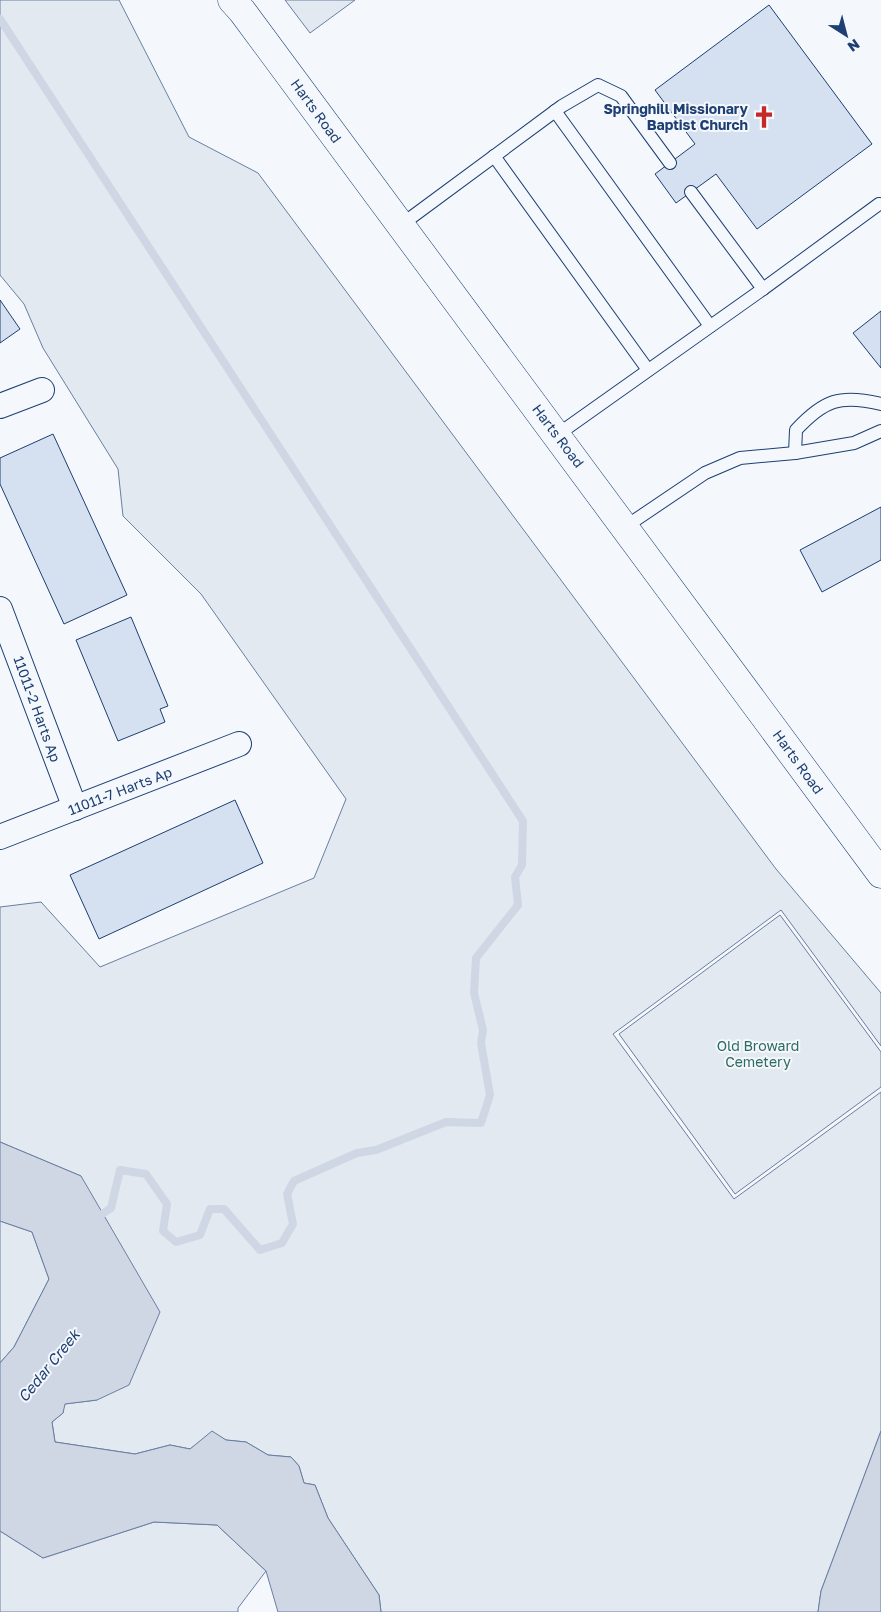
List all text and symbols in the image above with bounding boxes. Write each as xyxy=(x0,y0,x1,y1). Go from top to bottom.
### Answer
north arrow xyxy=(821,10,871,60)
text: N xyxy=(845,36,863,56)
street label: Harts Road xyxy=(287,75,345,146)
place label: Springhill Missionary Baptist Church xyxy=(603,100,749,133)
church icon: Springhill Missionary Baptist Church xyxy=(751,104,777,130)
street label: Harts Road xyxy=(529,401,588,471)
street label: 11011-2 Harts Ap xyxy=(10,653,65,764)
street label: Harts Road xyxy=(769,726,827,797)
street label: 11011-7 Harts Ap xyxy=(65,763,174,818)
park label: Old Broward Cemetery xyxy=(717,1037,799,1070)
water label: Cedar Creek xyxy=(14,1324,84,1405)

